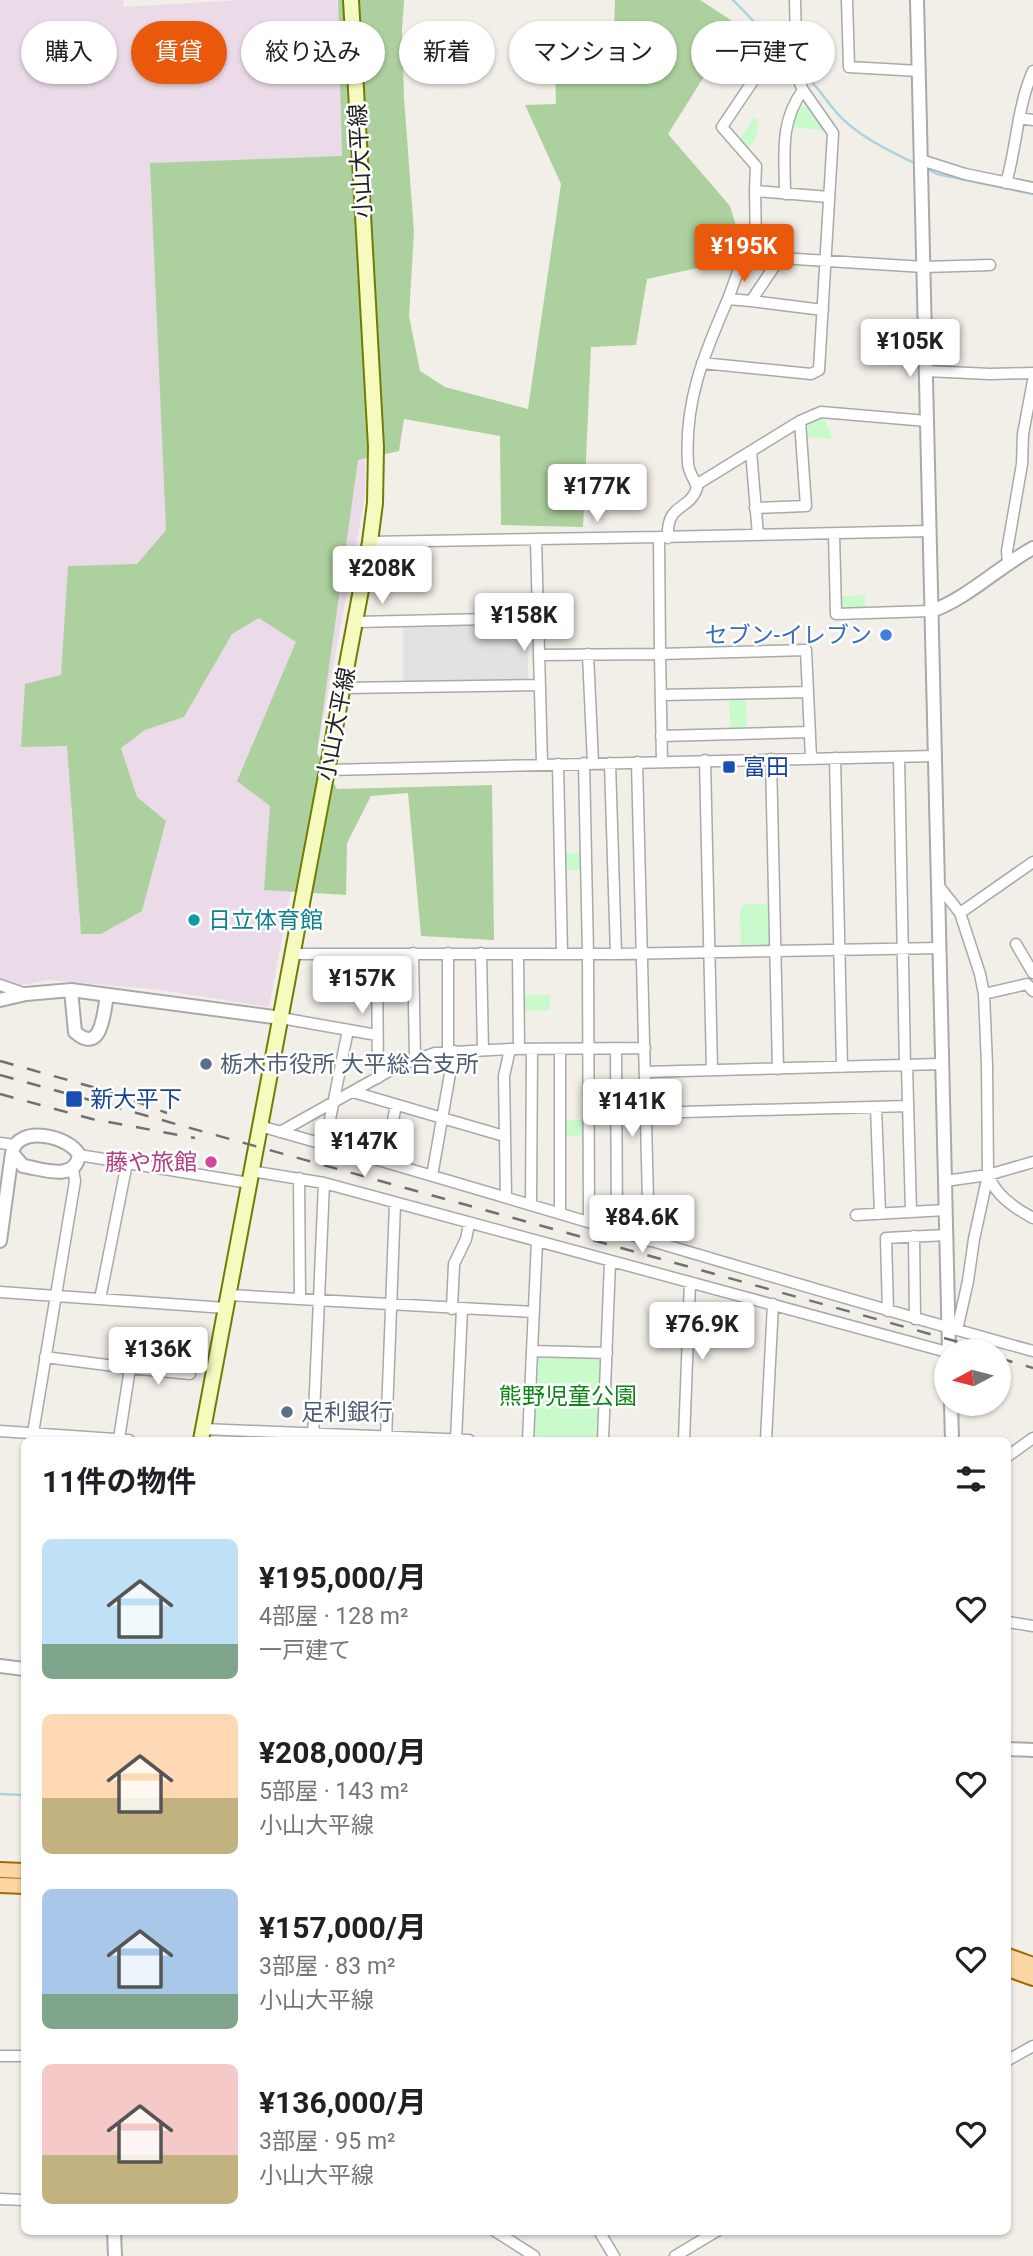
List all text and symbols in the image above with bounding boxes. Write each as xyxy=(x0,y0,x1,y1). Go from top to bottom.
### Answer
chip: 購入 xyxy=(21,21,117,84)
chip: 賃貸 xyxy=(131,21,227,84)
chip: 絞り込み xyxy=(241,21,385,84)
chip: 新着 xyxy=(399,21,495,84)
chip: マンション xyxy=(509,21,677,84)
chip: 一戸建て xyxy=(691,21,835,84)
street label: 小山大平線 xyxy=(344,103,377,219)
pin: ¥195K xyxy=(695,224,793,284)
text: ¥195K xyxy=(711,233,777,260)
pin: ¥105K xyxy=(861,320,959,379)
text: ¥105K xyxy=(877,328,943,355)
pin: ¥177K xyxy=(548,464,646,524)
text: ¥177K xyxy=(564,473,630,500)
pin: ¥208K xyxy=(333,546,431,606)
text: ¥208K xyxy=(349,555,415,582)
pin: ¥158K xyxy=(475,594,573,653)
text: ¥158K xyxy=(491,602,557,629)
place label: セブン-イレブン xyxy=(705,622,872,649)
marker: セブン-イレブン xyxy=(878,627,894,643)
street label: 小山大平線 xyxy=(312,665,361,783)
place label: 富田 xyxy=(743,754,789,781)
marker: 富田 xyxy=(721,759,737,775)
place label: 日立体育館 xyxy=(208,907,323,934)
marker: 日立体育館 xyxy=(186,912,202,928)
pin: ¥157K xyxy=(313,956,411,1016)
text: ¥157K xyxy=(329,965,395,992)
place label: 栃木市役所 大平総合支所 xyxy=(220,1051,479,1078)
marker: 栃木市役所 大平総合支所 xyxy=(198,1056,214,1072)
pin: ¥141K xyxy=(583,1080,681,1139)
place label: 新大平下 xyxy=(90,1086,182,1113)
text: ¥141K xyxy=(599,1088,665,1115)
marker: 新大平下 xyxy=(64,1089,84,1109)
pin: ¥147K xyxy=(315,1120,413,1179)
text: ¥147K xyxy=(331,1128,397,1155)
place label: 藤や旅館 xyxy=(105,1149,197,1176)
marker: 藤や旅館 xyxy=(203,1154,219,1170)
pin: ¥84.6K xyxy=(585,1196,699,1255)
text: ¥84.6K xyxy=(605,1204,679,1231)
pin: ¥76.9K xyxy=(645,1302,759,1362)
text: ¥76.9K xyxy=(665,1311,739,1338)
pin: ¥136K xyxy=(109,1328,207,1387)
text: ¥136K xyxy=(125,1336,191,1363)
north arrow xyxy=(934,1339,1012,1416)
map controls xyxy=(934,1339,1011,1416)
park label: 熊野児童公園 xyxy=(499,1383,637,1410)
place label: 足利銀行 xyxy=(301,1399,393,1426)
marker: 足利銀行 xyxy=(279,1404,295,1420)
icon: filters xyxy=(952,1460,990,1498)
text: 11件の物件 xyxy=(42,1464,196,1499)
text: ¥195,000/月 xyxy=(259,1560,427,1595)
icon: home xyxy=(98,1567,182,1651)
icon: heart xyxy=(952,1590,990,1628)
text: 4部屋 · 128 m² xyxy=(259,1603,408,1630)
text: 一戸建て xyxy=(259,1637,351,1664)
text: ¥208,000/月 xyxy=(259,1735,427,1770)
icon: home xyxy=(98,1742,182,1826)
icon: heart xyxy=(952,1765,990,1803)
text: 5部屋 · 143 m² xyxy=(259,1778,408,1805)
text: 小山大平線 xyxy=(259,1812,374,1839)
text: ¥157,000/月 xyxy=(259,1910,427,1945)
icon: home xyxy=(98,1917,182,2001)
icon: heart xyxy=(952,1940,990,1978)
text: 3部屋 · 83 m² xyxy=(259,1953,396,1980)
text: 小山大平線 xyxy=(259,1987,374,2014)
text: ¥136,000/月 xyxy=(259,2085,427,2120)
icon: home xyxy=(98,2092,182,2176)
icon: heart xyxy=(952,2115,990,2153)
text: 3部屋 · 95 m² xyxy=(259,2128,396,2155)
text: 小山大平線 xyxy=(259,2162,374,2189)

